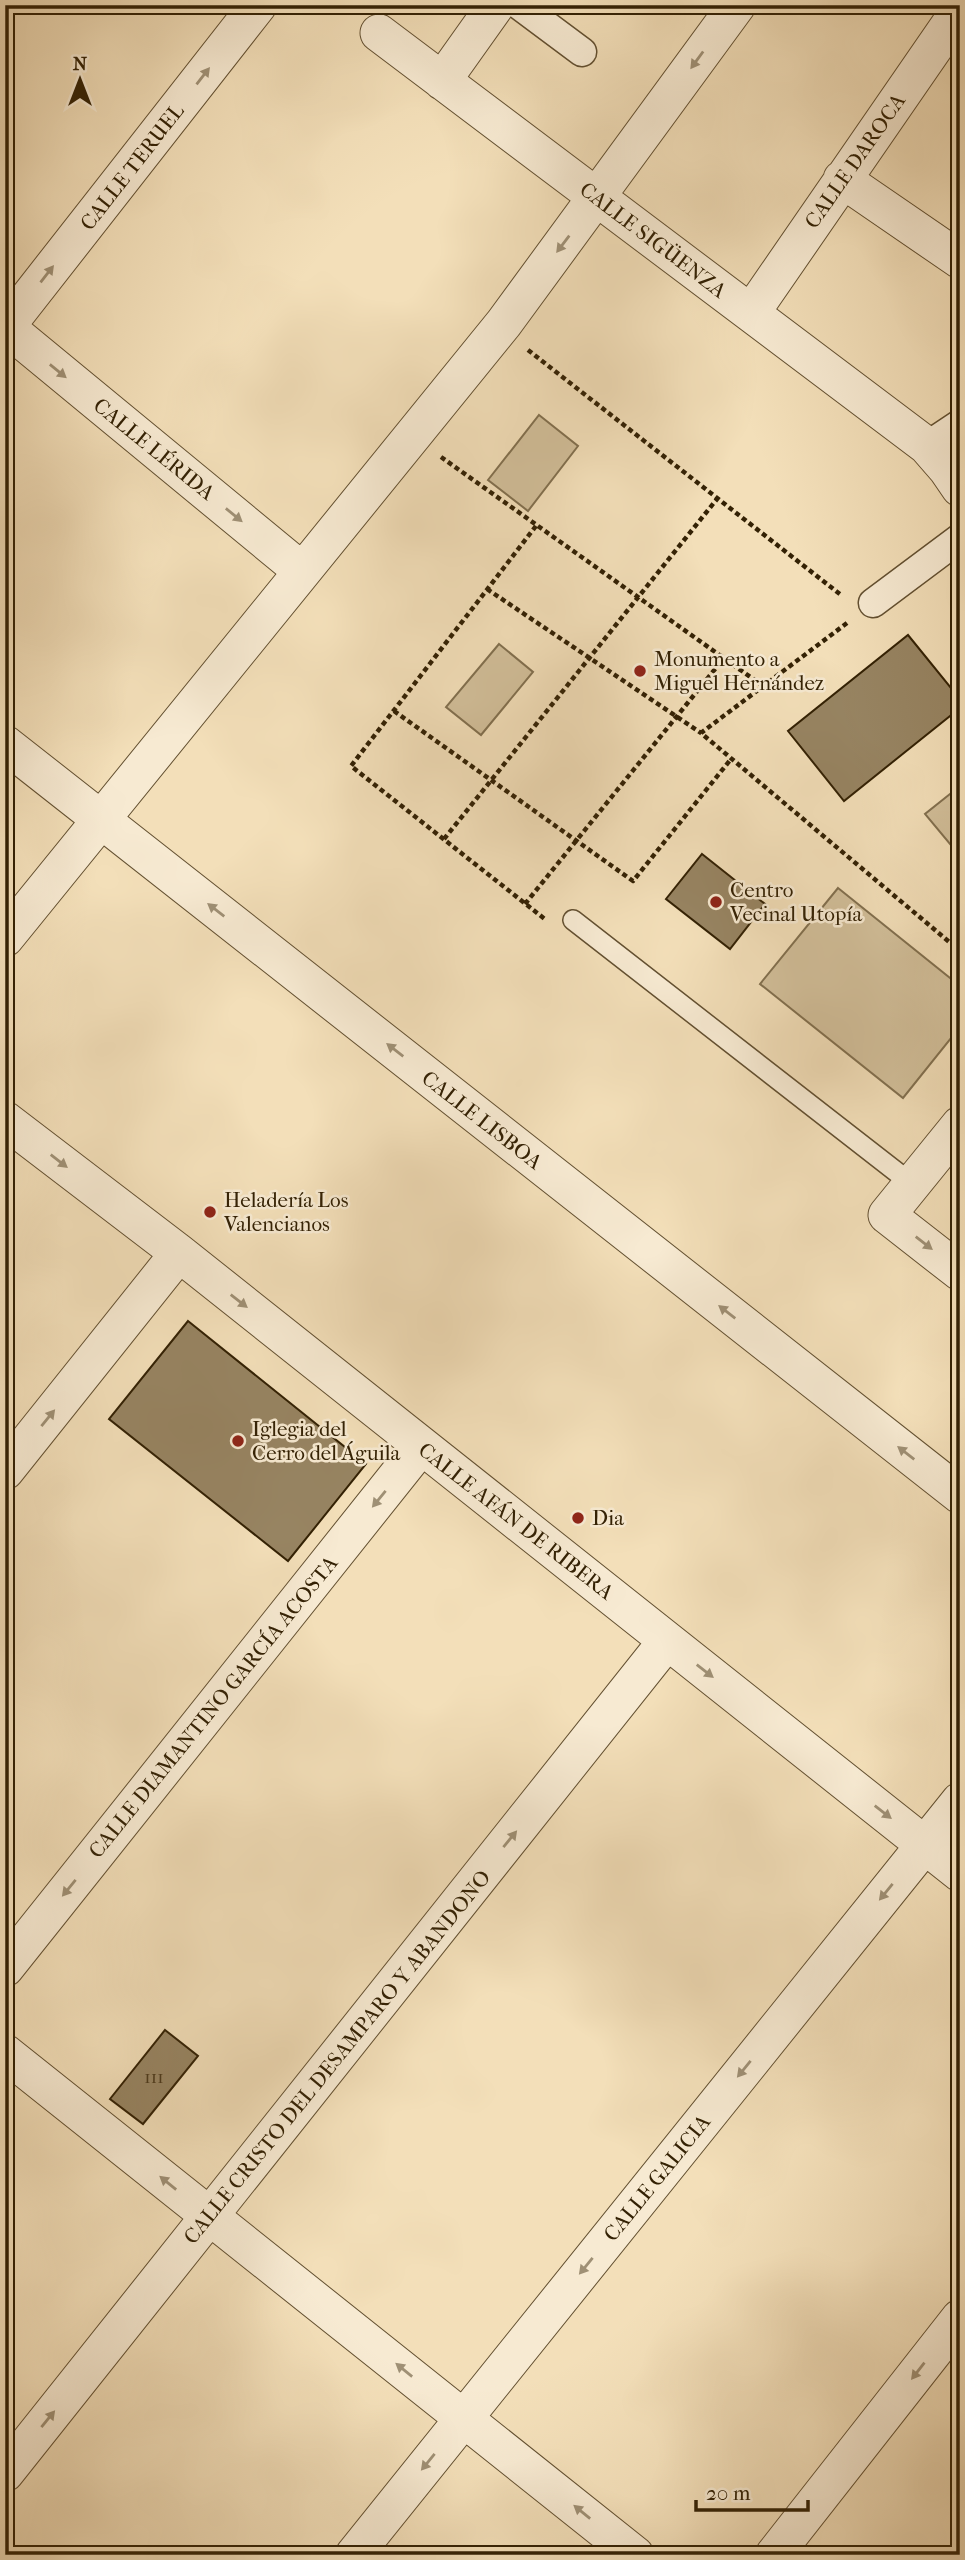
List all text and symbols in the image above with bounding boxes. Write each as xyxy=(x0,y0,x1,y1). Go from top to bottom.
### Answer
north arrow xyxy=(46,46,116,116)
one-way arrow xyxy=(690,51,704,70)
text: N xyxy=(73,53,88,75)
one-way arrow xyxy=(195,67,210,85)
street label: CALLE DAROCA xyxy=(800,89,910,233)
street label: CALLE TERUEL xyxy=(75,99,189,235)
street label: CALLE SIGÜENZA xyxy=(575,177,731,303)
one-way arrow xyxy=(556,235,570,253)
one-way arrow xyxy=(40,266,55,284)
one-way arrow xyxy=(49,363,67,378)
street label: CALLE LÉRIDA xyxy=(89,393,219,505)
one-way arrow xyxy=(226,507,243,522)
place label: Monumento a Miguel Hernández xyxy=(654,647,824,695)
marker: Monumento a Miguel Hernández xyxy=(632,663,648,679)
place label: Centro Vecinal Utopía xyxy=(729,878,863,926)
marker: Centro Vecinal Utopía xyxy=(708,894,724,910)
one-way arrow xyxy=(207,903,225,917)
one-way arrow xyxy=(386,1043,404,1058)
street label: CALLE LISBOA xyxy=(417,1066,547,1175)
one-way arrow xyxy=(50,1154,68,1169)
place label: Heladería Los Valencianos xyxy=(223,1188,349,1236)
marker: Heladería Los Valencianos xyxy=(202,1204,218,1220)
one-way arrow xyxy=(914,1236,932,1251)
one-way arrow xyxy=(230,1293,248,1308)
one-way arrow xyxy=(719,1305,737,1320)
one-way arrow xyxy=(40,1409,55,1427)
place label: Iglegia del Cerro del Águila xyxy=(252,1417,401,1465)
marker: Iglegia del Cerro del Águila xyxy=(230,1433,246,1449)
street label: CALLE AFÁN DE RIBERA xyxy=(414,1437,618,1605)
one-way arrow xyxy=(898,1446,916,1461)
one-way arrow xyxy=(371,1490,386,1508)
place label: Dia xyxy=(592,1506,624,1530)
marker: Dia xyxy=(570,1510,586,1526)
street label: CALLE DIAMANTINO GARCÍA ACOSTA xyxy=(84,1551,343,1863)
one-way arrow xyxy=(696,1663,714,1678)
one-way arrow xyxy=(874,1805,892,1820)
one-way arrow xyxy=(502,1830,517,1847)
street label: CALLE CRISTO DEL DESAMPARO Y ABANDONO xyxy=(179,1865,495,2249)
one-way arrow xyxy=(61,1878,76,1896)
one-way arrow xyxy=(880,1883,894,1901)
one-way arrow xyxy=(736,2060,751,2078)
house number: 111 xyxy=(144,2067,164,2088)
street label: CALLE GALICIA xyxy=(599,2110,715,2246)
one-way arrow xyxy=(160,2175,178,2190)
one-way arrow xyxy=(579,2257,594,2274)
one-way arrow xyxy=(910,2362,925,2380)
one-way arrow xyxy=(395,2363,413,2378)
one-way arrow xyxy=(40,2411,55,2429)
one-way arrow xyxy=(421,2453,436,2471)
scale bar xyxy=(696,2469,808,2513)
text: 20 m xyxy=(706,2481,751,2505)
one-way arrow xyxy=(573,2505,591,2520)

